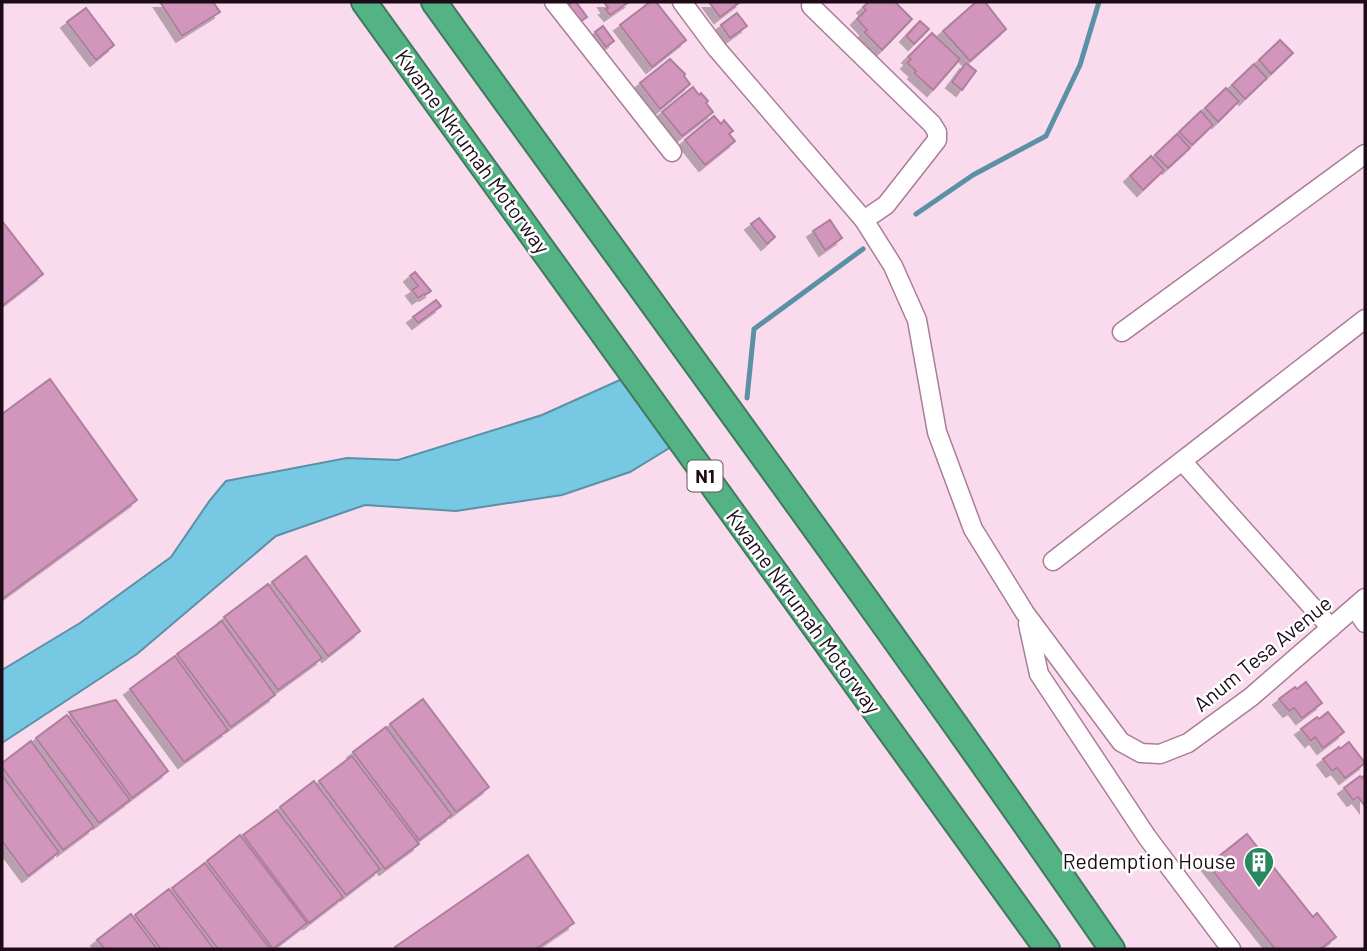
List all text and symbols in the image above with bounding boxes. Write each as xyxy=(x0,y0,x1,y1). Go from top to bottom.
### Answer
street label: Kwame Nkrumah Motorway xyxy=(391,44,556,258)
road number: N1 xyxy=(688,461,722,491)
street label: Kwame Nkrumah Motorway xyxy=(722,504,887,718)
street label: Anum Tesa Avenue xyxy=(1188,590,1336,716)
building icon: Redemption House xyxy=(1242,845,1276,889)
place label: Redemption House xyxy=(1063,848,1236,873)

